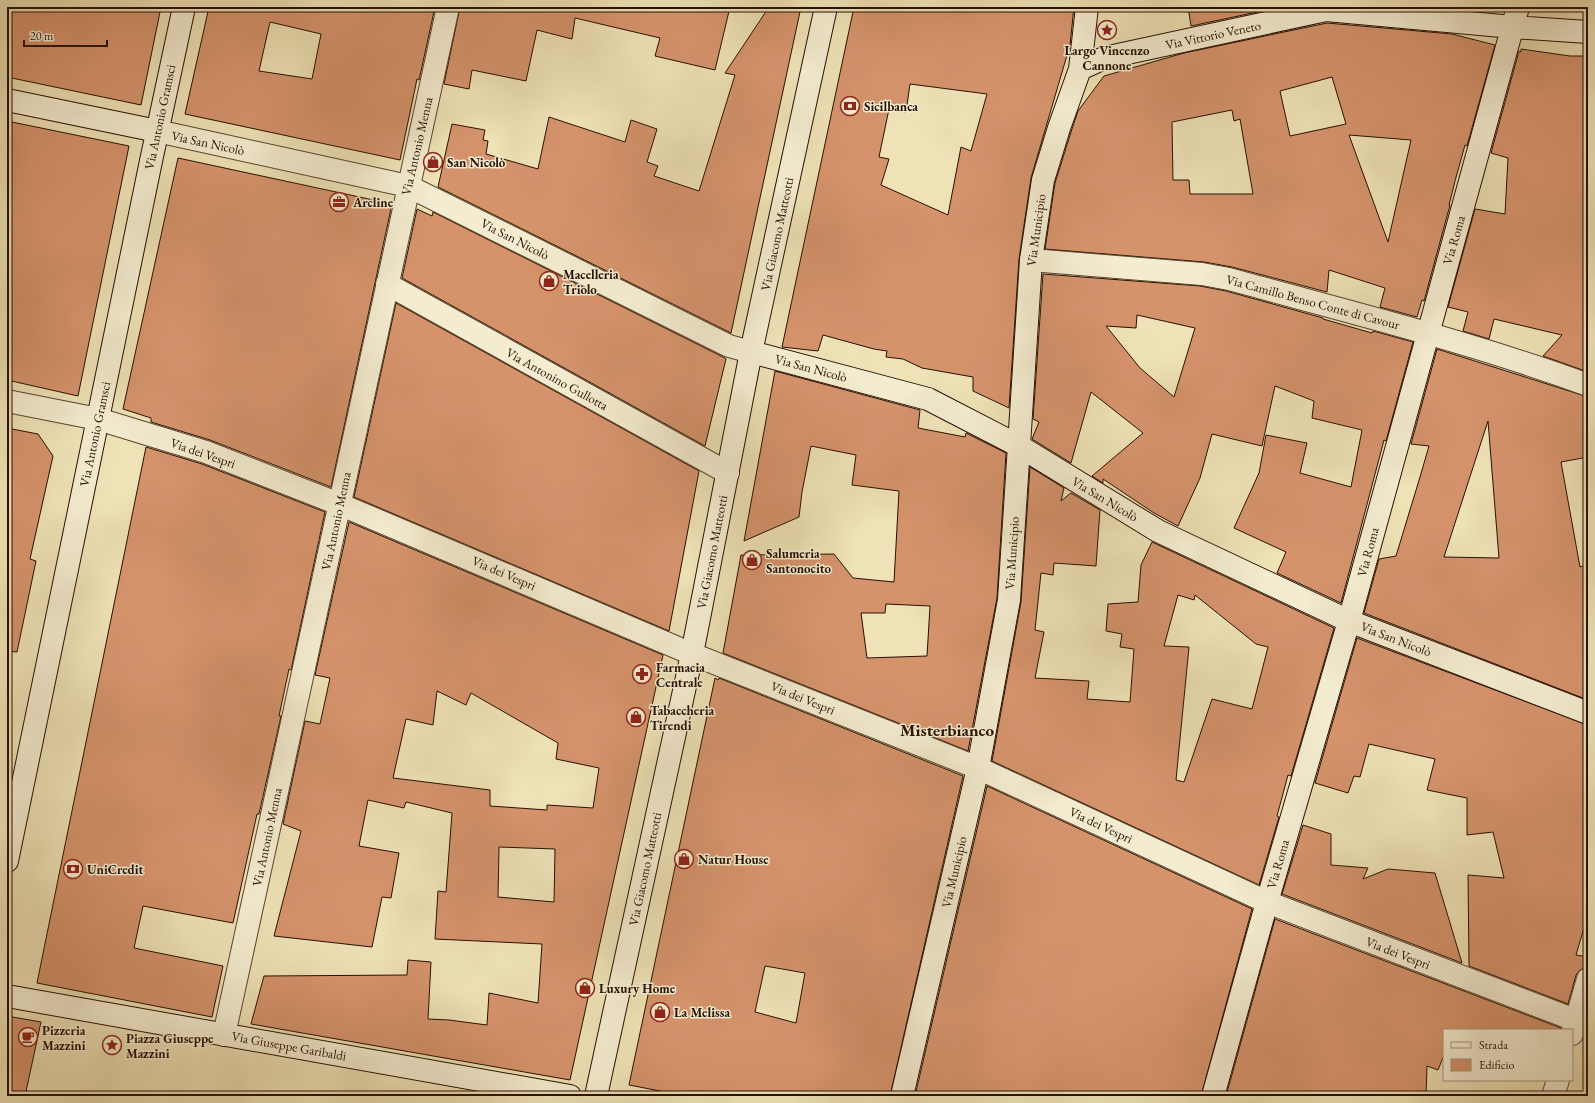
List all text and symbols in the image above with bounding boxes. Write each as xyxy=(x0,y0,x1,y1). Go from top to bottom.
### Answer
street label: Via Vittorio Veneto xyxy=(1164,17,1262,53)
place icon: Largo Vincenzo Cannone xyxy=(1096,19,1118,41)
scale bar xyxy=(24,22,107,48)
text: 20 m xyxy=(30,28,54,44)
place label: Largo Vincenzo Cannone xyxy=(1064,42,1150,74)
street label: Via Antonio Gramsci xyxy=(141,63,179,171)
street label: Via Antonio Menna xyxy=(397,94,437,197)
bank icon: Sicilbanca xyxy=(839,95,861,117)
place label: Sicilbanca xyxy=(864,98,918,115)
street label: Via San Nicolò xyxy=(170,127,246,159)
shop icon: San Nicolò xyxy=(422,151,444,173)
place label: San Nicolò xyxy=(447,154,506,171)
street label: Via Giacomo Matteotti xyxy=(757,176,797,292)
office icon: Arcline xyxy=(328,191,350,213)
street label: Via Municipio xyxy=(1023,193,1049,267)
place label: Arcline xyxy=(352,194,394,211)
street label: Via Roma xyxy=(1439,213,1469,267)
street label: Via San Nicolò xyxy=(478,215,552,263)
place label: Macelleria Triolo xyxy=(563,266,619,298)
shop icon: Macelleria Triolo xyxy=(538,270,560,292)
street label: Via Camillo Benso Conte di Cavour xyxy=(1224,271,1402,334)
street label: Via Antonino Gullotta xyxy=(503,344,612,414)
street label: Via San Nicolò xyxy=(773,350,849,386)
street label: Via Antonio Gramsci xyxy=(76,380,114,488)
street label: Via dei Vespri xyxy=(168,434,238,472)
street label: Via Antonio Menna xyxy=(317,469,355,572)
street label: Via San Nicolò xyxy=(1069,473,1141,525)
street label: Via Giacomo Matteotti xyxy=(693,494,731,610)
street label: Via Municipio xyxy=(1001,516,1023,590)
street label: Via Roma xyxy=(1353,525,1383,579)
place label: Salumeria Santonocito xyxy=(766,545,832,577)
shop icon: Salumeria Santonocito xyxy=(741,549,763,571)
street label: Via dei Vespri xyxy=(469,552,539,594)
street label: Via San Nicolò xyxy=(1358,618,1434,660)
place label: Farmacia Centrale xyxy=(656,659,705,691)
pharmacy icon: Farmacia Centrale xyxy=(631,663,653,685)
street label: Via dei Vespri xyxy=(768,677,838,719)
place label: Tabaccheria Tirendi xyxy=(650,702,714,734)
shop icon: Tabaccheria Tirendi xyxy=(625,706,647,728)
district label: Misterbianco xyxy=(900,719,994,741)
street label: Via Antonio Menna xyxy=(248,785,286,888)
street label: Via dei Vespri xyxy=(1067,803,1135,847)
street label: Via Giacomo Matteotti xyxy=(625,811,665,927)
street label: Via Municipio xyxy=(938,835,970,909)
street label: Via Roma xyxy=(1263,837,1293,891)
shop icon: Natur House xyxy=(673,848,695,870)
place label: Natur House xyxy=(698,851,769,868)
bank icon: UniCredit xyxy=(62,858,84,880)
place label: UniCredit xyxy=(87,861,144,878)
street label: Via dei Vespri xyxy=(1363,933,1433,973)
shop icon: Luxury Home xyxy=(574,977,596,999)
place label: Luxury Home xyxy=(599,980,676,997)
shop icon: La Melissa xyxy=(649,1001,671,1023)
place label: La Melissa xyxy=(674,1004,730,1021)
place label: Pizzeria Mazzini xyxy=(42,1022,86,1054)
cafe icon: Pizzeria Mazzini xyxy=(17,1026,39,1048)
street label: Via Giuseppe Garibaldi xyxy=(230,1028,348,1064)
legend xyxy=(1443,1029,1573,1081)
place label: Piazza Giuseppe Mazzini xyxy=(126,1030,214,1062)
place icon: Piazza Giuseppe Mazzini xyxy=(101,1034,123,1056)
text: Strada xyxy=(1479,1037,1508,1053)
text: Edificio xyxy=(1479,1057,1515,1073)

